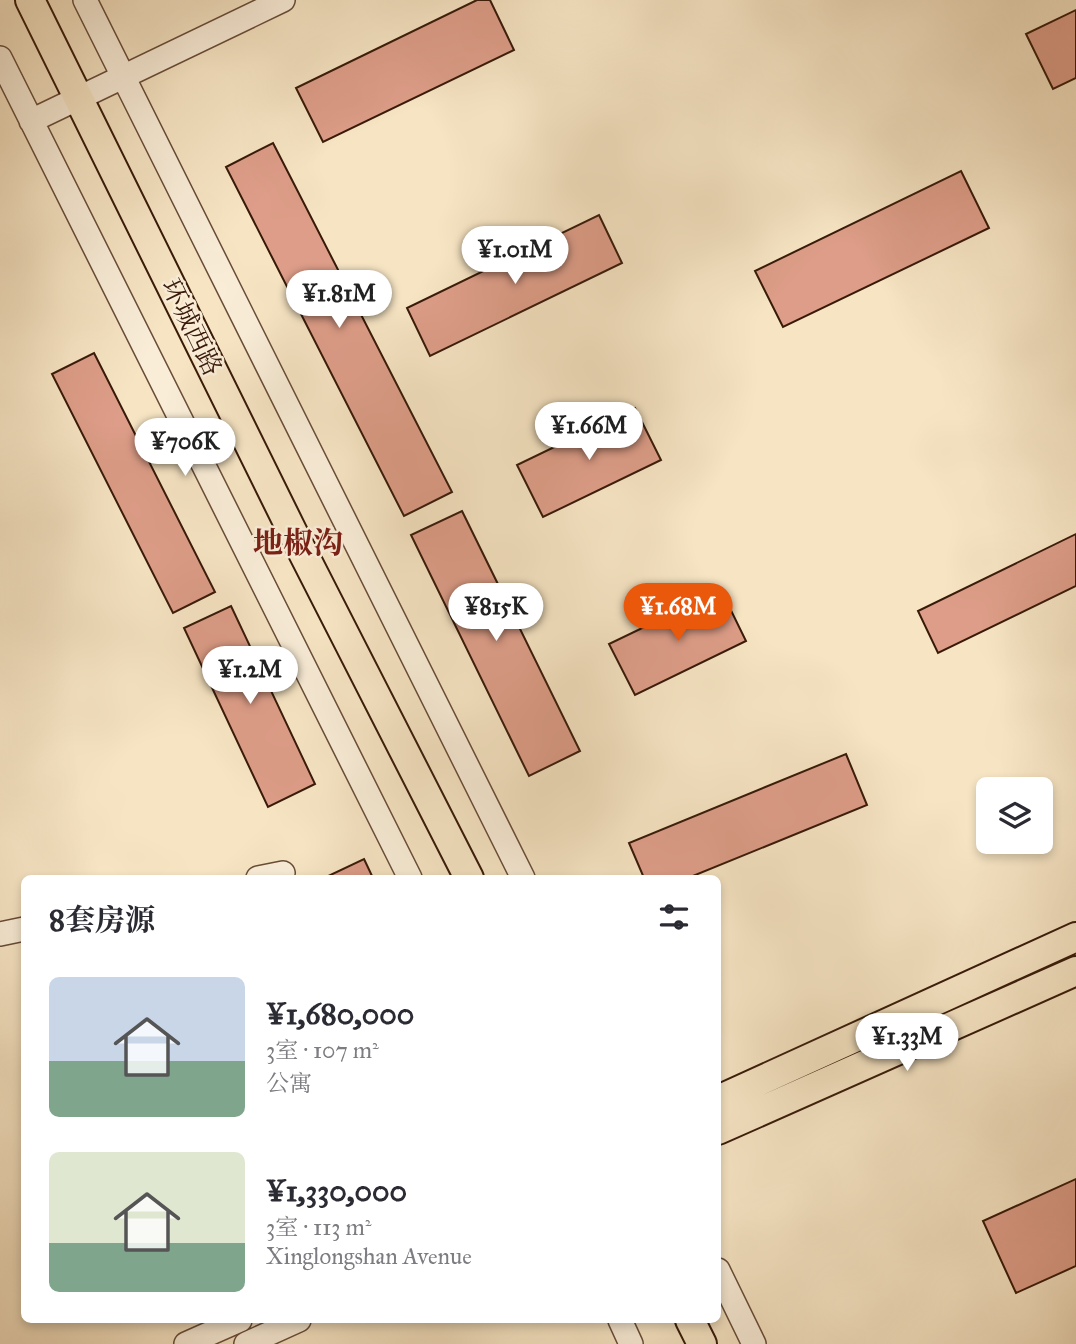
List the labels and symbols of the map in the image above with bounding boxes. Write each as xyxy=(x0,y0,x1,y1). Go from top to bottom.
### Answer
pin: ¥1.01M xyxy=(458,226,572,286)
pin: ¥1.81M xyxy=(282,270,396,330)
street label: 环城西路 xyxy=(155,273,229,381)
pin: ¥1.66M xyxy=(532,402,646,462)
pin: ¥706K xyxy=(136,419,234,478)
district label: 地椒沟 xyxy=(253,525,343,561)
pin: ¥815K xyxy=(447,584,545,643)
pin: ¥1.68M xyxy=(621,584,735,643)
pin: ¥1.2M xyxy=(201,646,299,706)
pin: ¥1.33M xyxy=(850,1014,964,1073)

